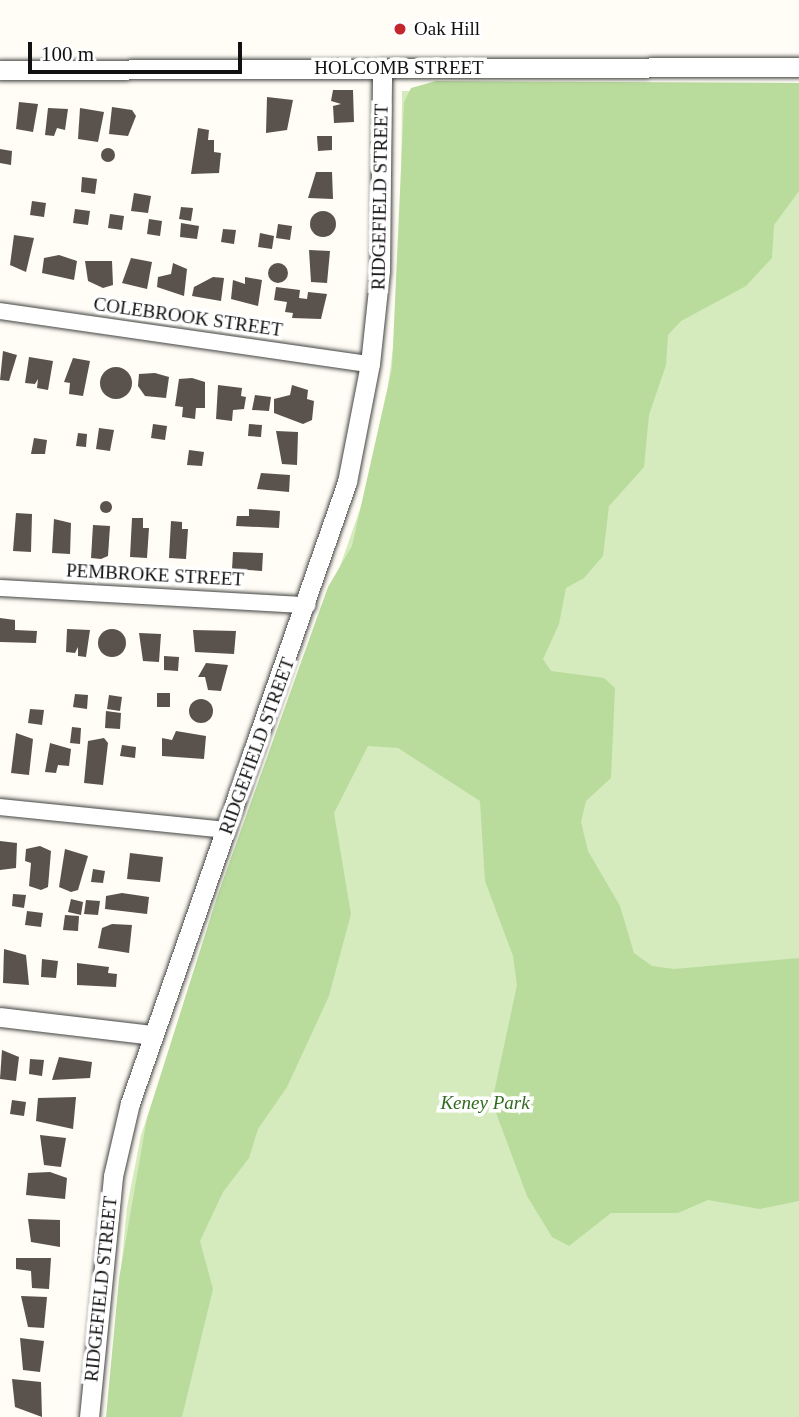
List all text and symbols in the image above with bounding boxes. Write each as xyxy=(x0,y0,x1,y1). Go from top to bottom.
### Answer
place label: Oak Hill xyxy=(414,18,480,40)
marker: Oak Hill xyxy=(392,21,408,37)
scale bar xyxy=(32,28,245,72)
text: 100 m xyxy=(41,42,94,66)
street label: HOLCOMB STREET xyxy=(314,57,484,79)
street label: RIDGEFIELD STREET xyxy=(367,104,393,290)
street label: COLEBROOK STREET xyxy=(92,292,284,342)
street label: PEMBROKE STREET xyxy=(66,559,244,591)
street label: RIDGEFIELD STREET xyxy=(214,655,300,837)
park label: Keney Park xyxy=(440,1092,530,1114)
street label: RIDGEFIELD STREET xyxy=(80,1195,122,1383)

